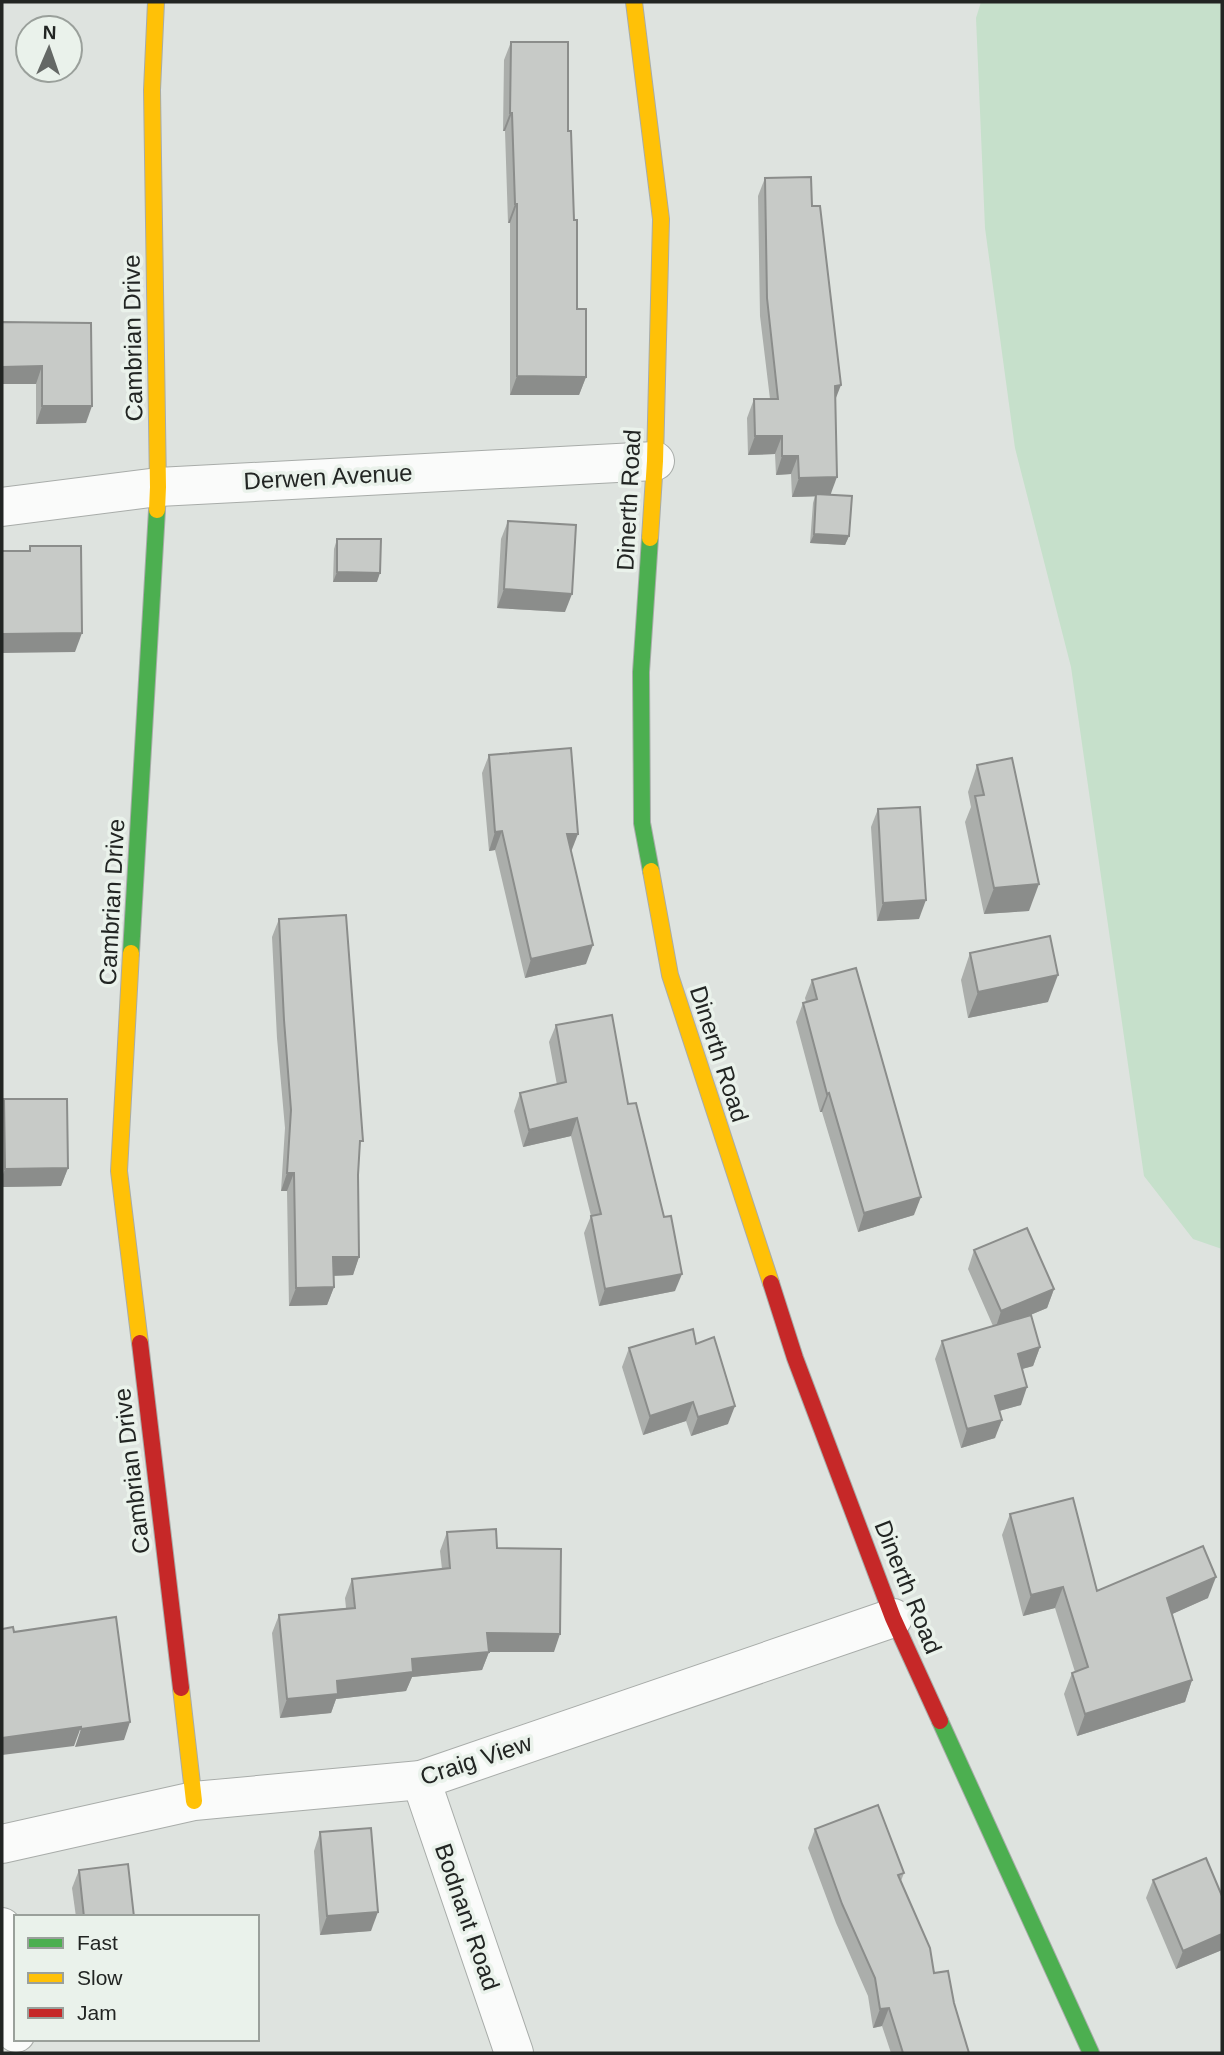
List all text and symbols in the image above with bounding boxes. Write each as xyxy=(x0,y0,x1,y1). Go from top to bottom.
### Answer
north arrow xyxy=(14,14,84,84)
text: N xyxy=(42,22,57,43)
street label: Cambrian Drive xyxy=(118,254,147,422)
street label: Dinerth Road xyxy=(611,429,646,571)
street label: Derwen Avenue xyxy=(243,459,413,494)
street label: Cambrian Drive xyxy=(94,818,129,986)
street label: Dinerth Road xyxy=(685,982,754,1125)
street label: Cambrian Drive xyxy=(108,1387,155,1555)
street label: Dinerth Road xyxy=(869,1516,947,1657)
street label: Craig View xyxy=(417,1729,536,1790)
street label: Bodnant Road xyxy=(430,1840,505,1994)
legend xyxy=(14,1915,259,2041)
text: Fast xyxy=(77,1931,118,1954)
text: Slow xyxy=(77,1966,123,1989)
text: Jam xyxy=(77,2001,117,2024)

